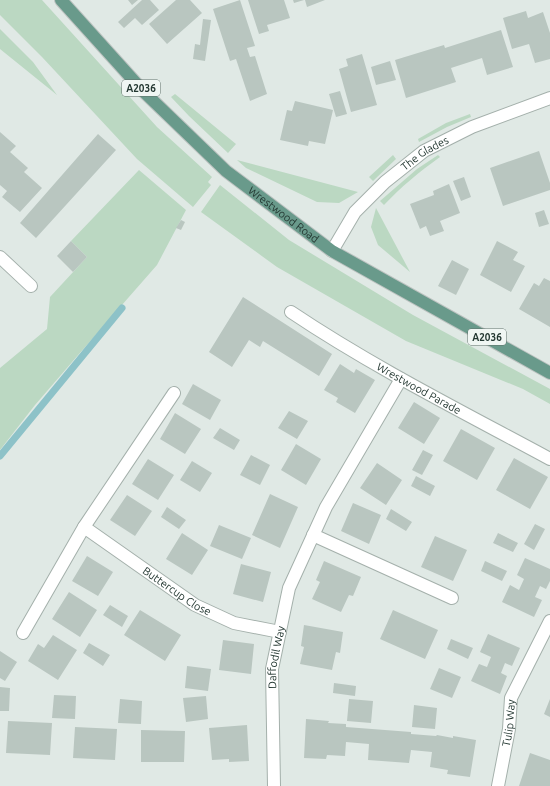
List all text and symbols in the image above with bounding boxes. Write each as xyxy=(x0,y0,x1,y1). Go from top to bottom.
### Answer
road number: A2036 xyxy=(122,80,160,96)
street label: The Glades xyxy=(399,134,451,173)
street label: Wrestwood Road xyxy=(246,184,321,245)
road number: A2036 xyxy=(468,329,506,345)
street label: Wrestwood Parade xyxy=(375,360,463,416)
street label: Buttercup Close xyxy=(140,564,213,618)
street label: Daffodil Way xyxy=(266,624,287,689)
street label: Tulip Way xyxy=(500,698,517,748)

